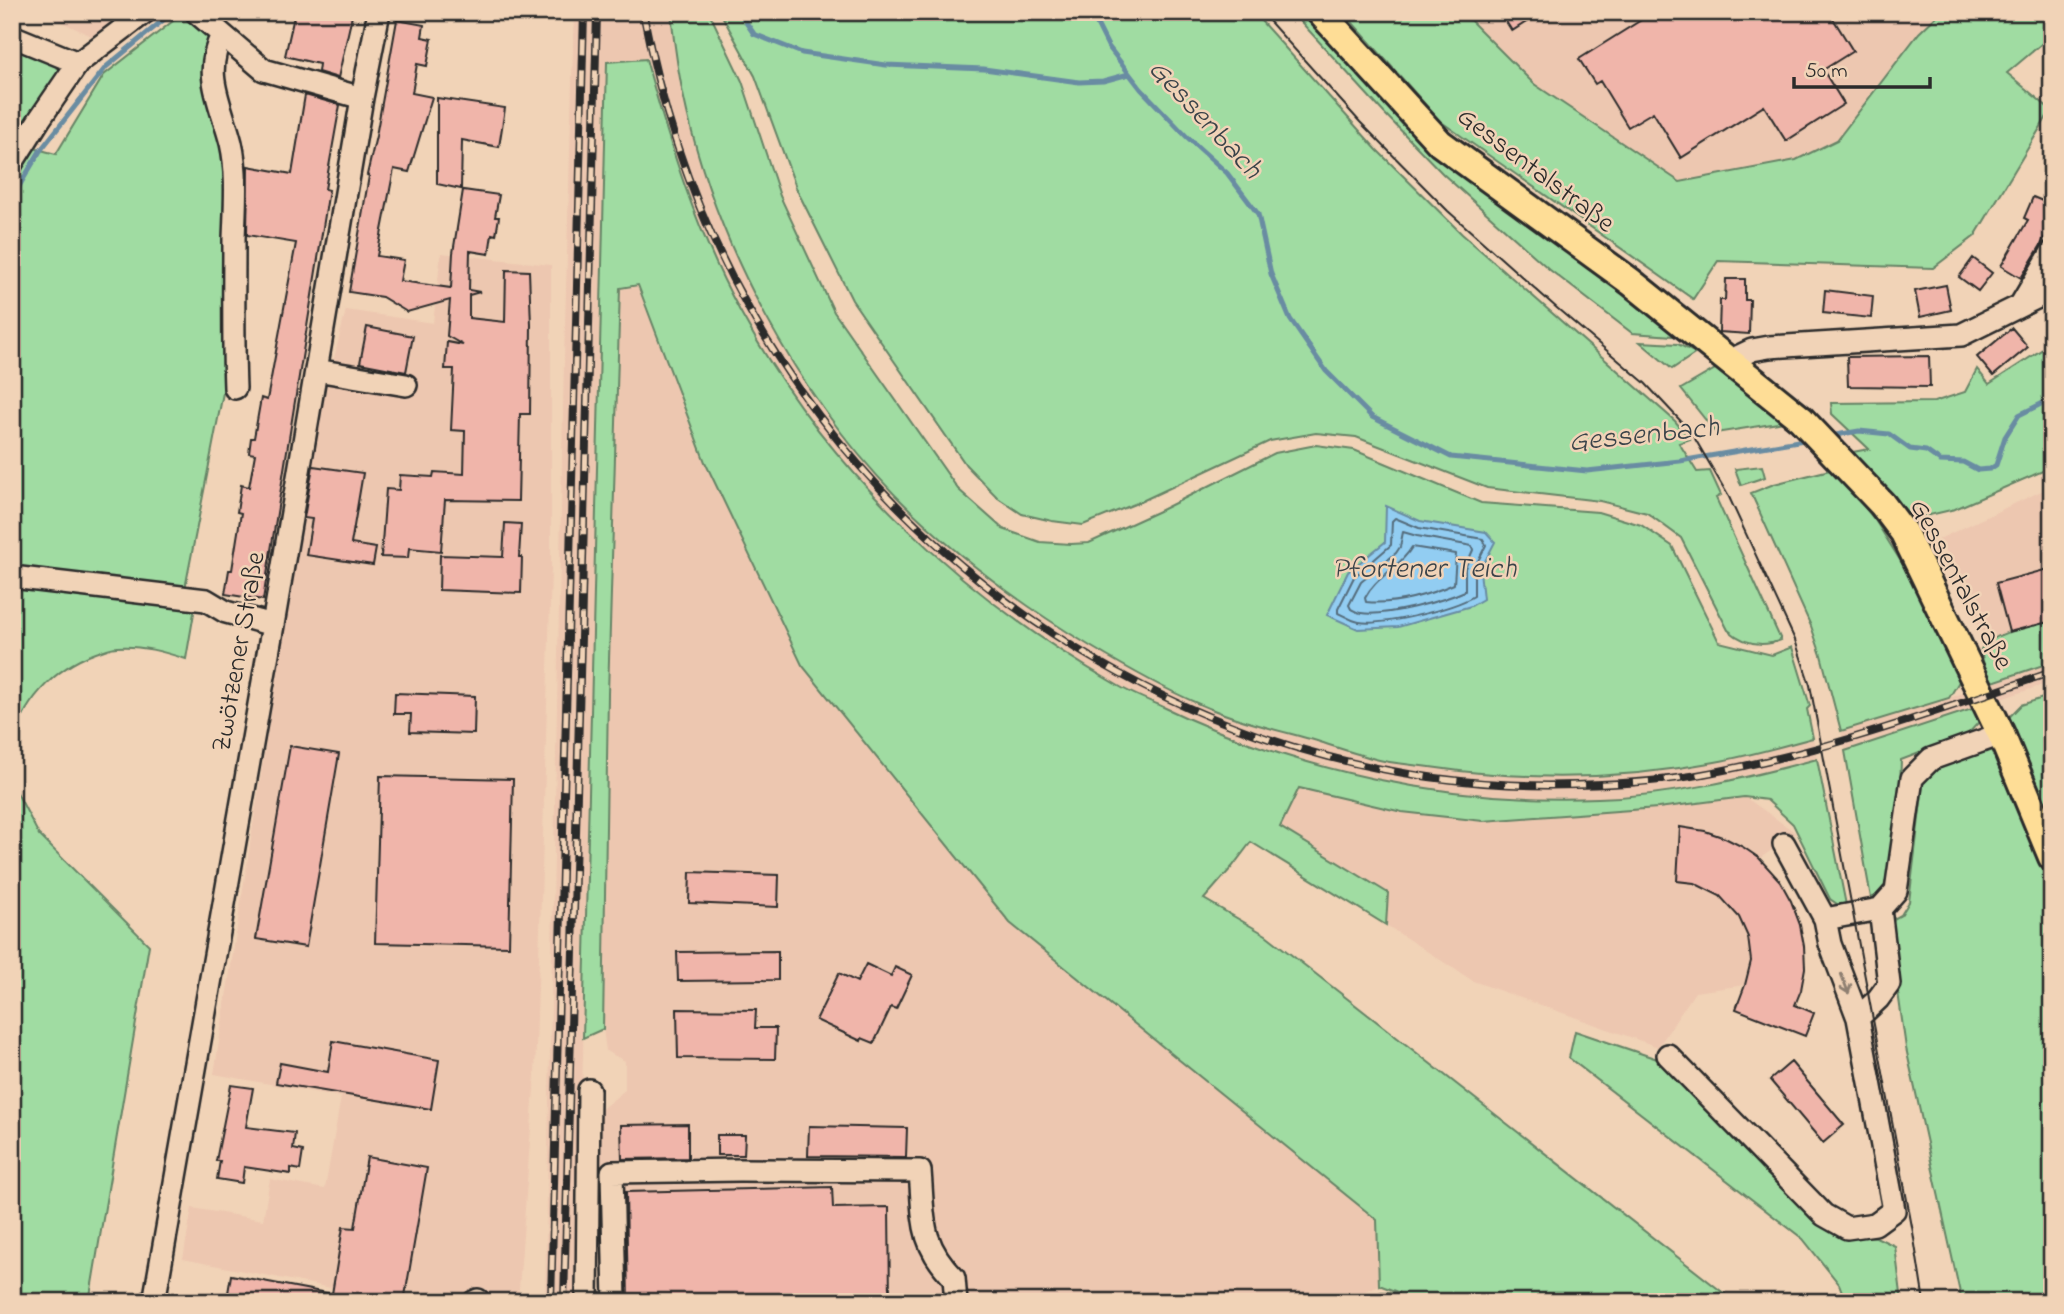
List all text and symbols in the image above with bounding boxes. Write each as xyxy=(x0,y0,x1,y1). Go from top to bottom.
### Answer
scale bar xyxy=(1794,46,1931,90)
water label: Gessenbach xyxy=(1137,50,1272,191)
text: 50 m xyxy=(1805,57,1848,87)
street label: Gessentalstraße xyxy=(1447,98,1623,244)
water label: Gessenbach xyxy=(1567,406,1722,466)
street label: Gessentalstraße xyxy=(1898,492,2023,678)
street label: Zwötzener Straße xyxy=(202,548,278,755)
water label: Pfortener Teich xyxy=(1332,548,1517,592)
one-way arrow xyxy=(1840,973,1853,995)

